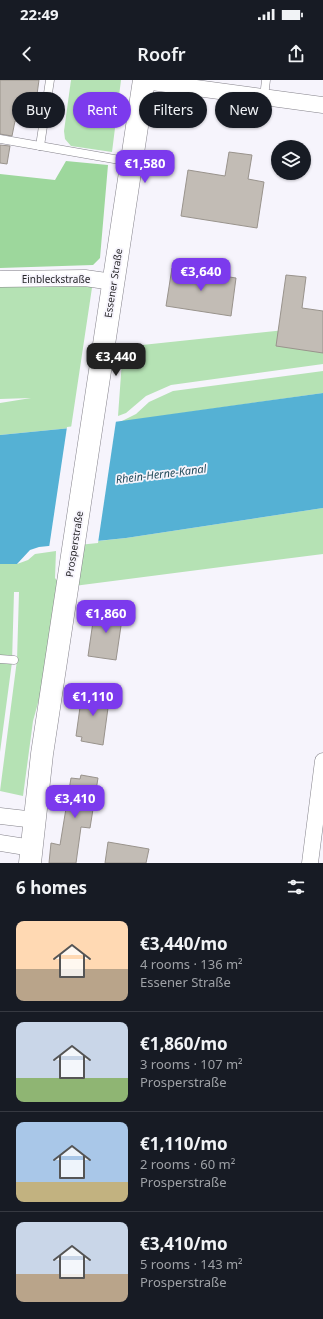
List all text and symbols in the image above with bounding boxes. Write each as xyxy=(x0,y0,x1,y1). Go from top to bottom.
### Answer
text: 22:49 xyxy=(20,4,59,24)
text: Roofr xyxy=(137,42,186,66)
icon: back xyxy=(16,43,38,65)
icon: share xyxy=(285,43,307,65)
chip: Buy xyxy=(12,92,65,128)
chip: Rent xyxy=(73,92,131,128)
chip: Filters xyxy=(139,92,207,128)
chip: New xyxy=(215,92,272,128)
map controls xyxy=(271,140,311,180)
button: layers xyxy=(271,140,311,180)
pin: €1,580 xyxy=(112,150,178,184)
text: €1,580 xyxy=(125,154,165,172)
street label: Essener Straße xyxy=(101,247,125,319)
pin: €3,640 xyxy=(168,258,234,292)
text: €3,640 xyxy=(181,262,221,280)
street label: Einbleckstraße xyxy=(22,272,91,286)
pin: €3,440 xyxy=(83,343,149,377)
text: €3,440 xyxy=(96,347,136,365)
water label: Rhein-Herne-Kanal xyxy=(115,460,208,487)
street label: Prosperstraße xyxy=(62,510,86,578)
pin: €1,860 xyxy=(73,600,139,634)
text: €1,860 xyxy=(86,604,126,622)
pin: €1,110 xyxy=(60,683,126,717)
text: €1,110 xyxy=(73,687,113,705)
pin: €3,410 xyxy=(42,785,108,819)
text: €3,410 xyxy=(55,789,95,807)
text: 6 homes xyxy=(16,876,87,899)
icon: filters xyxy=(285,876,307,898)
text: €3,440/mo xyxy=(140,932,228,955)
icon: home xyxy=(48,937,96,985)
text: 4 rooms · 136 m² xyxy=(140,955,243,973)
text: Essener Straße xyxy=(140,973,231,991)
text: €1,860/mo xyxy=(140,1032,228,1055)
icon: home xyxy=(48,1038,96,1086)
text: 3 rooms · 107 m² xyxy=(140,1055,243,1073)
text: Prosperstraße xyxy=(140,1073,227,1091)
text: €1,110/mo xyxy=(140,1132,228,1155)
icon: home xyxy=(48,1138,96,1186)
text: 2 rooms · 60 m² xyxy=(140,1155,235,1173)
text: Prosperstraße xyxy=(140,1173,227,1191)
text: €3,410/mo xyxy=(140,1232,228,1255)
icon: home xyxy=(48,1238,96,1286)
text: 5 rooms · 143 m² xyxy=(140,1255,243,1273)
text: Prosperstraße xyxy=(140,1273,227,1291)

